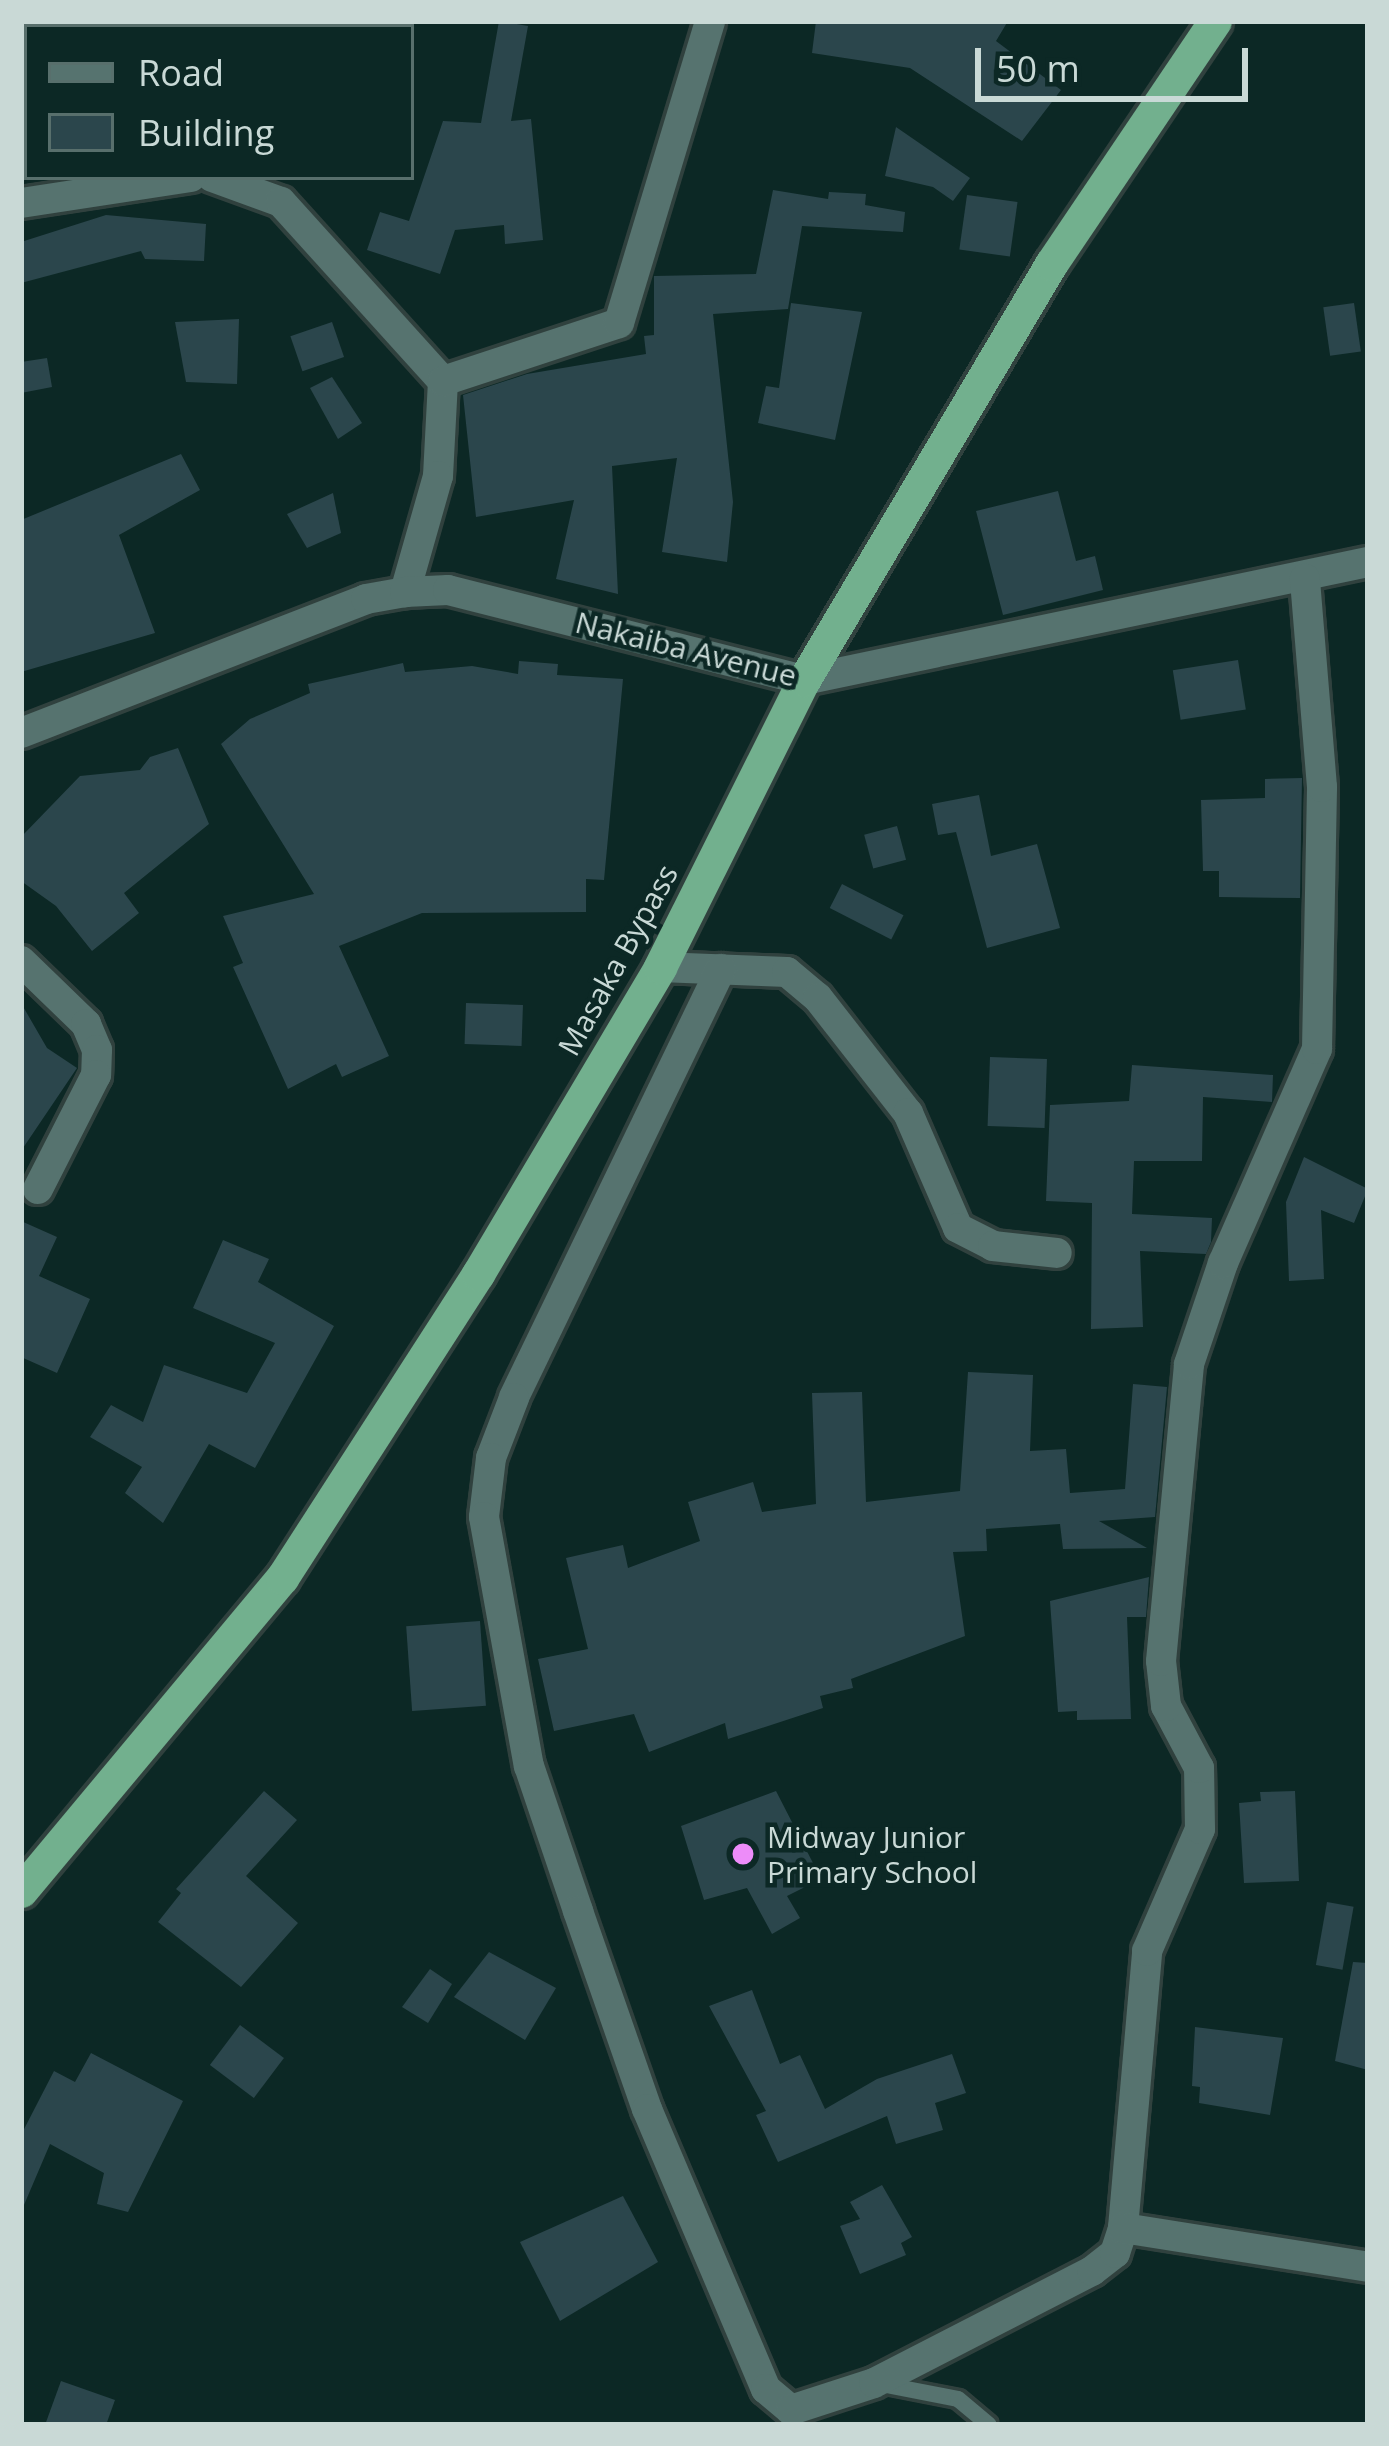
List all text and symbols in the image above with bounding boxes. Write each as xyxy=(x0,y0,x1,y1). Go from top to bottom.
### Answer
legend xyxy=(24,24,414,180)
scale bar xyxy=(981,24,1254,98)
text: 50 m xyxy=(996,44,1080,93)
text: Road xyxy=(138,48,224,97)
text: Building xyxy=(138,108,274,157)
street label: Nakaiba Avenue xyxy=(572,604,800,694)
street label: Masaka Bypass xyxy=(551,858,685,1062)
place label: Midway Junior Primary School xyxy=(767,1819,977,1890)
marker: Midway Junior Primary School xyxy=(730,1841,756,1867)

